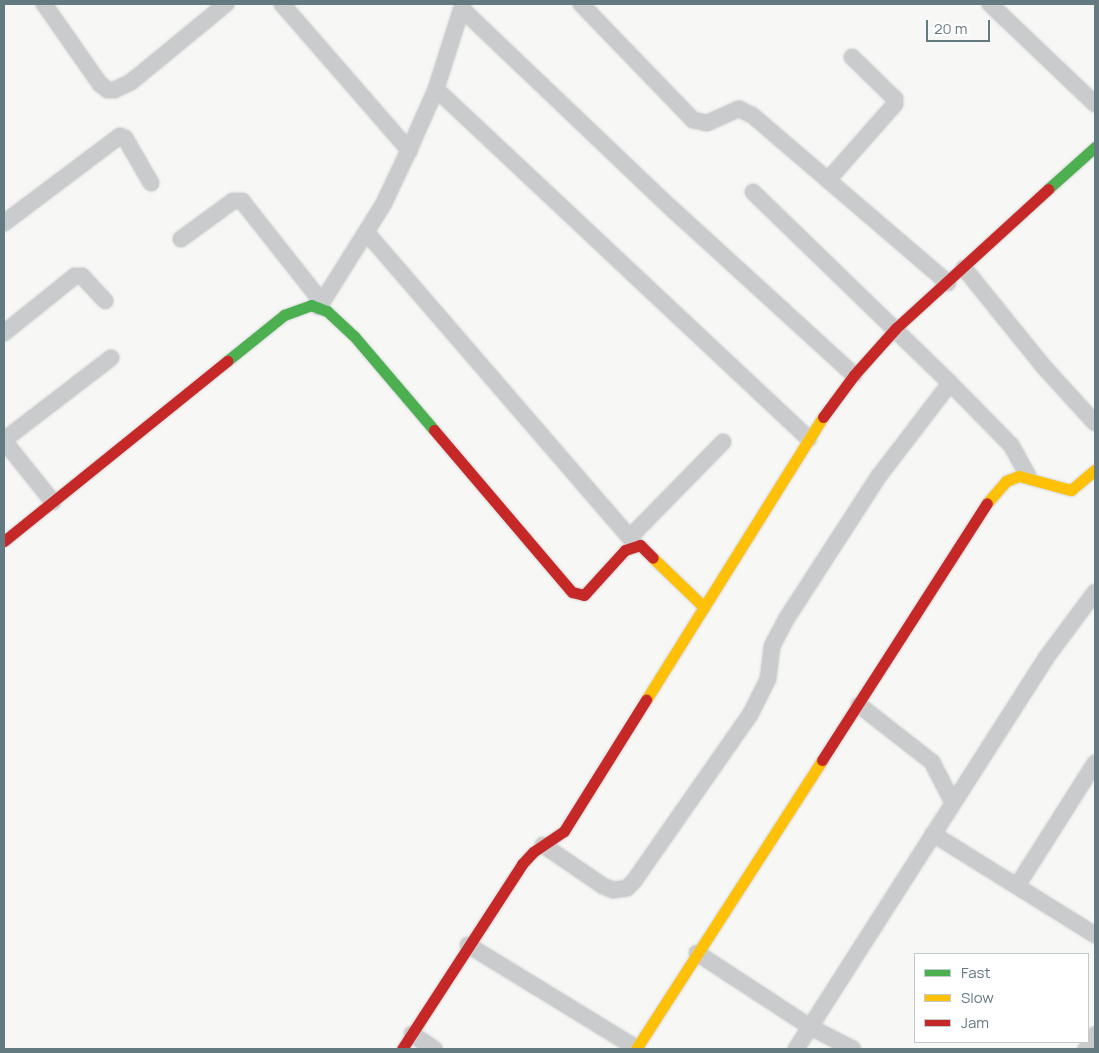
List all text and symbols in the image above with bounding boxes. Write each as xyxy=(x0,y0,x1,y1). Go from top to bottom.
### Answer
scale bar xyxy=(929,10,993,42)
text: 20 m xyxy=(934,18,967,39)
legend xyxy=(914,953,1089,1043)
text: Fast xyxy=(961,962,990,983)
text: Slow xyxy=(961,987,994,1008)
text: Jam xyxy=(961,1012,989,1033)

